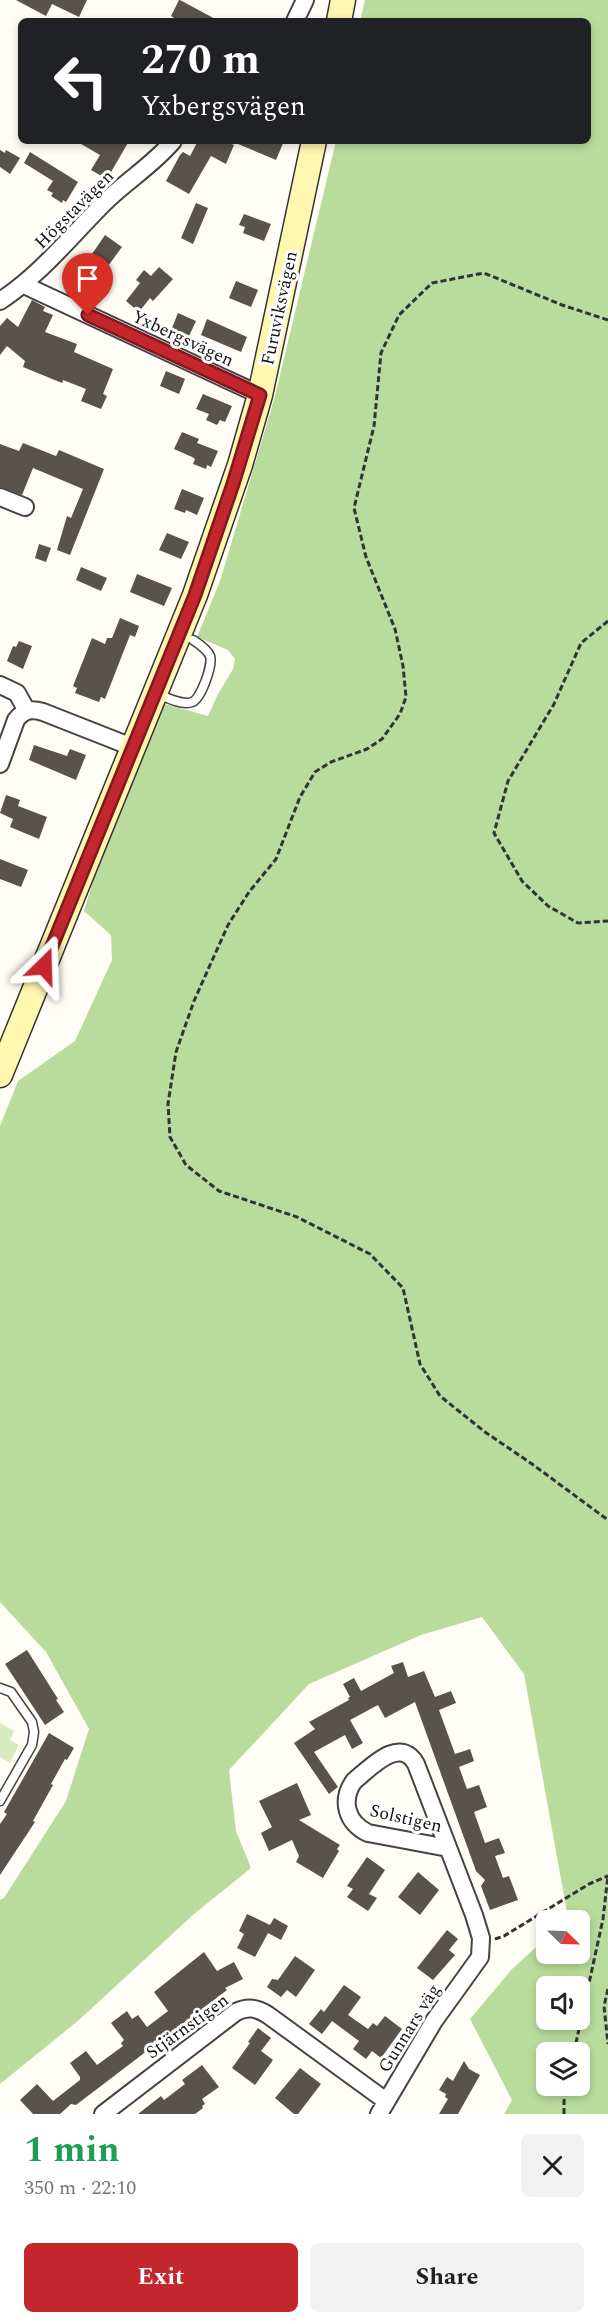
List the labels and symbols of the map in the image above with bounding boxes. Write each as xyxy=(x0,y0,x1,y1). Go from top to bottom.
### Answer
street label: Högstavägen xyxy=(28,163,120,255)
street label: Furuviksvägen xyxy=(254,248,305,368)
pin xyxy=(62,253,113,315)
street label: Yxbergsvägen xyxy=(127,303,238,374)
position arrow xyxy=(12,934,76,998)
street label: Solstigen xyxy=(367,1797,445,1840)
north arrow xyxy=(536,1910,590,1964)
street label: Gunnars väg xyxy=(371,1979,447,2078)
street label: Stjärnstigen xyxy=(140,1987,234,2066)

